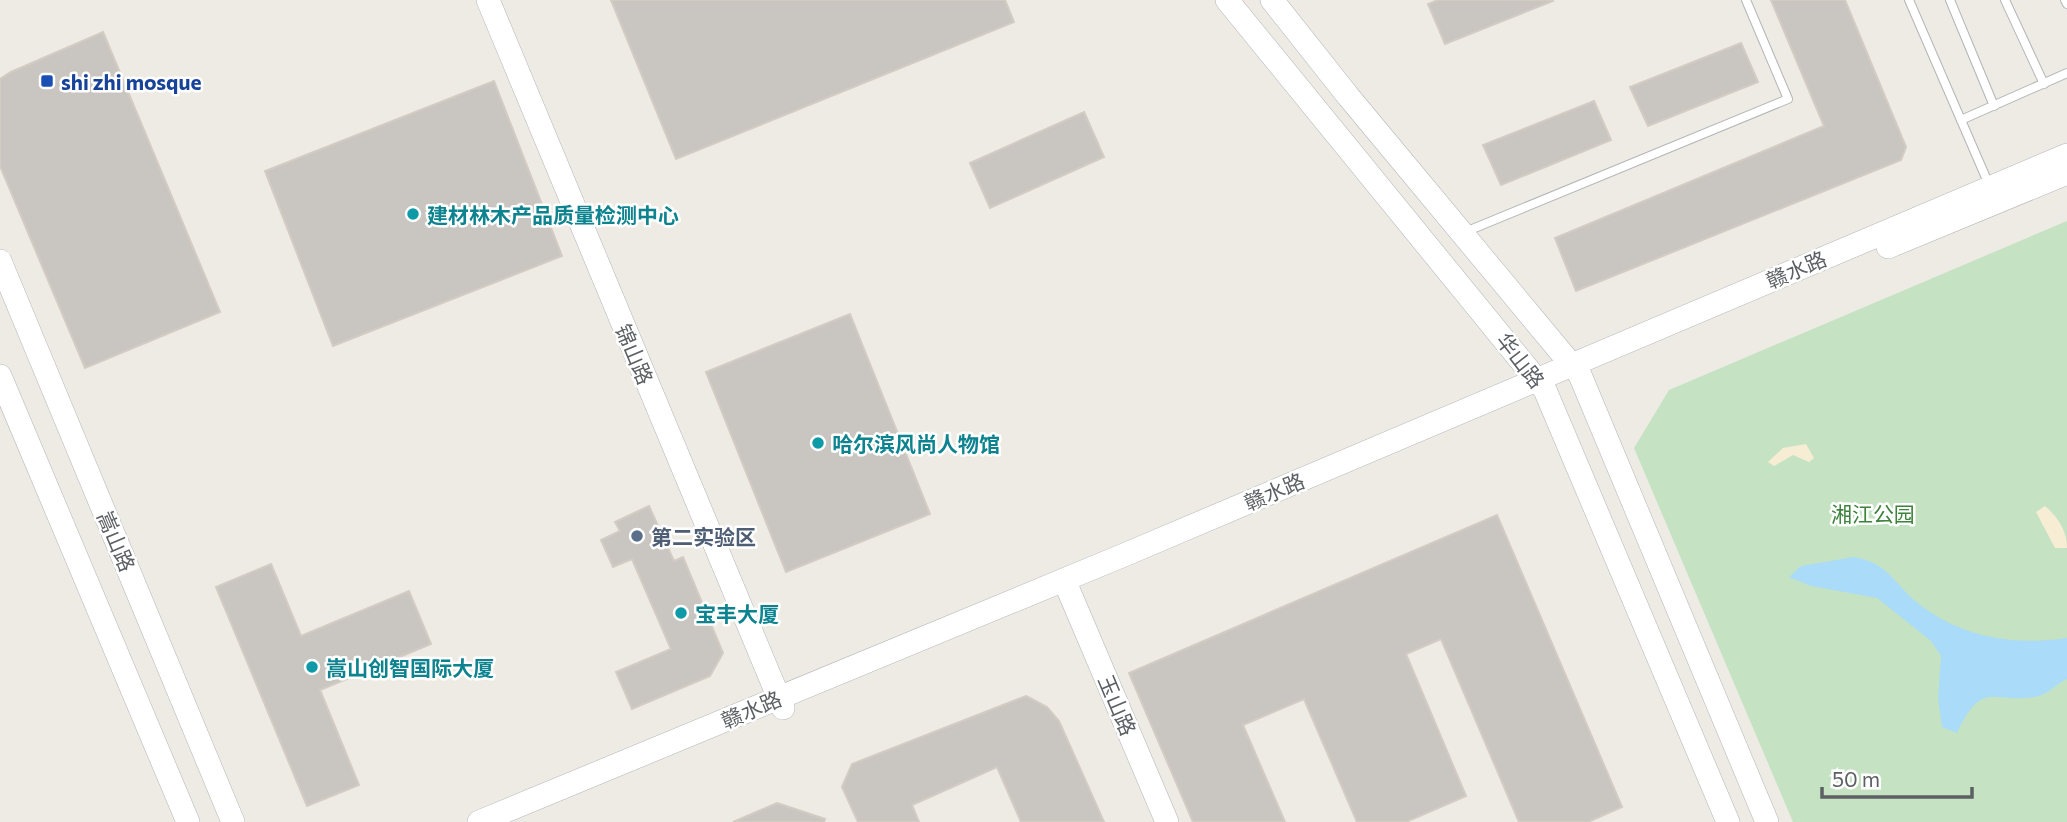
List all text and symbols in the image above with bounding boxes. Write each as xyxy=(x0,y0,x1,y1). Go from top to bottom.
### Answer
place label: shi zhi mosque xyxy=(61,69,201,94)
marker: shi zhi mosque xyxy=(39,73,55,89)
place label: 建材林木产品质量检测中心 xyxy=(427,202,679,227)
marker: 建材林木产品质量检测中心 xyxy=(405,206,421,222)
street label: 赣水路 xyxy=(1762,245,1830,293)
street label: 锦山路 xyxy=(611,320,659,388)
street label: 华山路 xyxy=(1492,327,1550,393)
place label: 哈尔滨风尚人物馆 xyxy=(832,431,1000,456)
marker: 哈尔滨风尚人物馆 xyxy=(810,435,826,451)
street label: 赣水路 xyxy=(1240,467,1308,515)
park label: 湘江公园 xyxy=(1831,501,1915,526)
street label: 嵩山路 xyxy=(93,507,141,575)
place label: 第二实验区 xyxy=(651,524,756,549)
marker: 第二实验区 xyxy=(629,528,645,544)
place label: 宝丰大厦 xyxy=(695,601,779,626)
marker: 宝丰大厦 xyxy=(673,605,689,621)
place label: 嵩山创智国际大厦 xyxy=(326,655,494,680)
marker: 嵩山创智国际大厦 xyxy=(304,659,320,675)
street label: 玉山路 xyxy=(1094,671,1142,739)
street label: 赣水路 xyxy=(717,685,785,733)
scale bar xyxy=(1822,756,1972,800)
text: 50 m xyxy=(1832,766,1880,791)

